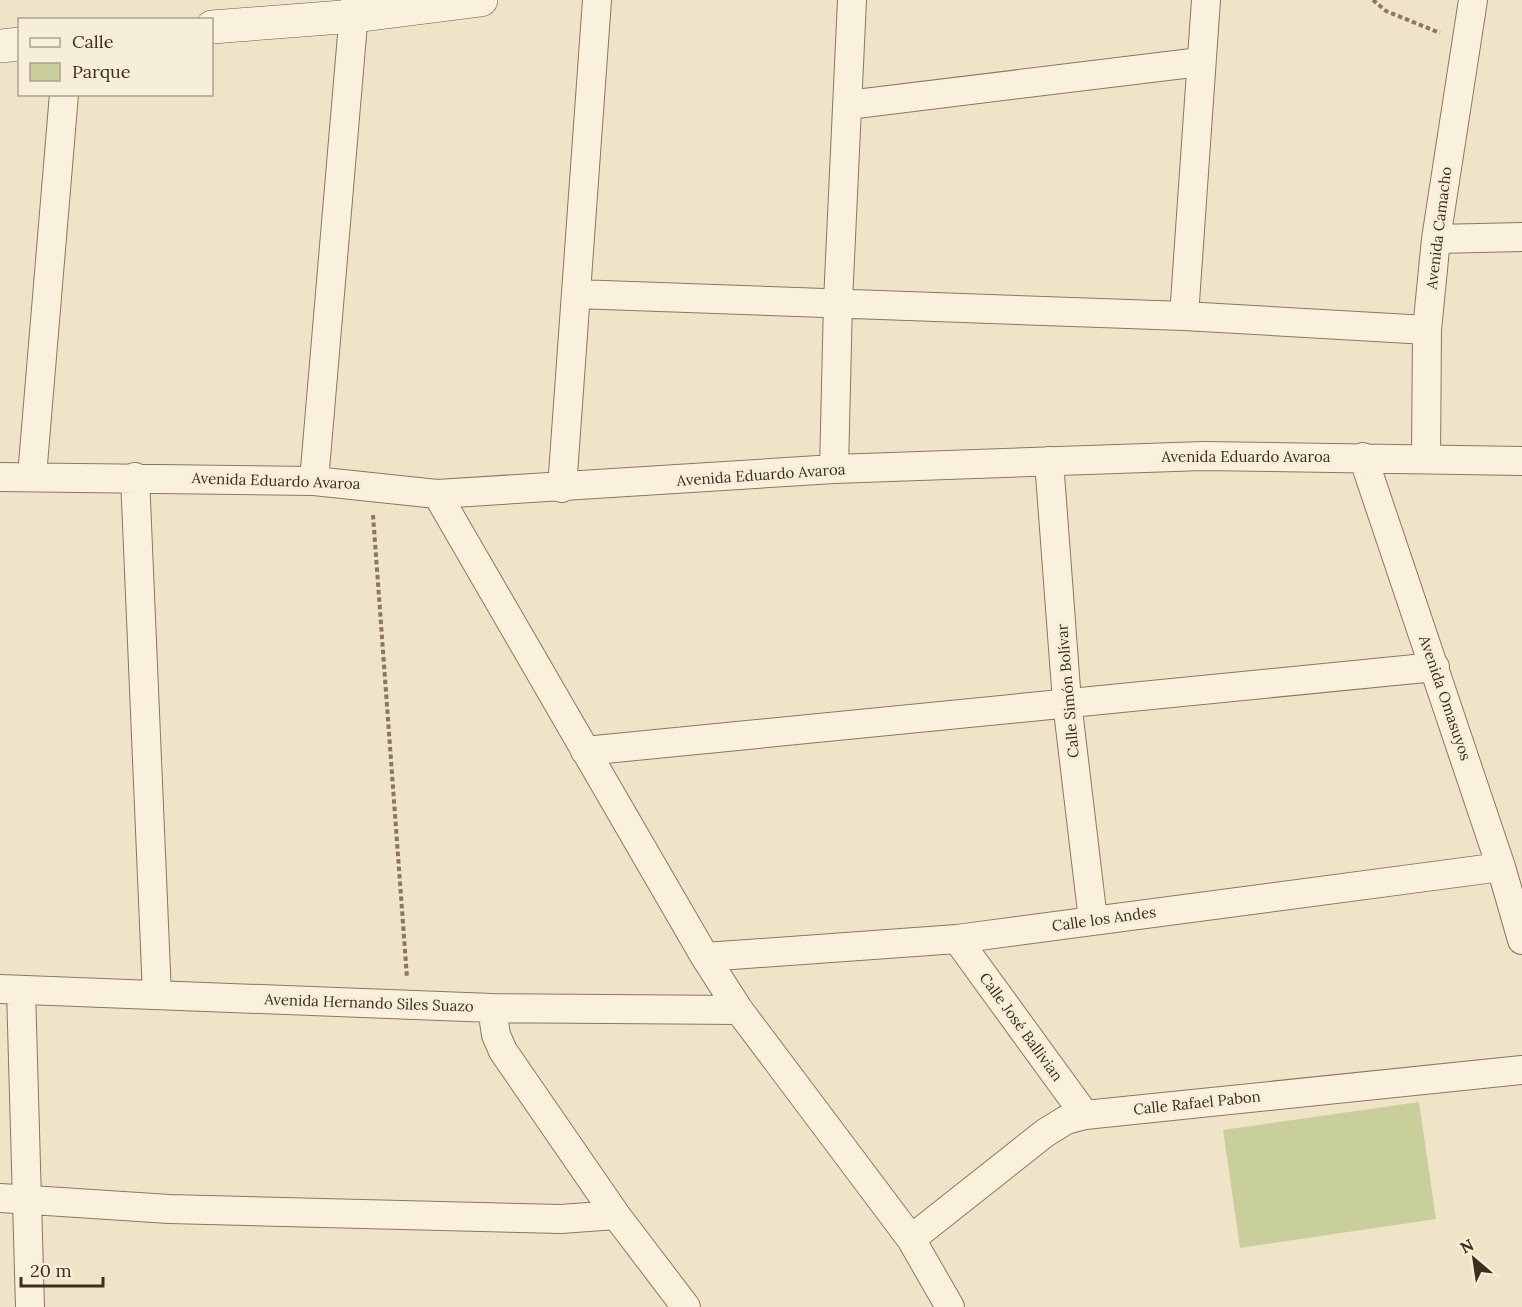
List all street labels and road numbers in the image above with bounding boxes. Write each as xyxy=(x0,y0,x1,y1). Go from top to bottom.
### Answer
street label: Avenida Camacho xyxy=(1421,165,1456,292)
street label: Avenida Eduardo Avaroa xyxy=(1161,447,1331,466)
street label: Avenida Eduardo Avaroa xyxy=(675,459,846,490)
street label: Avenida Eduardo Avaroa xyxy=(190,468,361,493)
street label: Calle Simón Bolívar xyxy=(1052,623,1083,759)
street label: Avenida Omasuyos xyxy=(1415,632,1476,763)
street label: Calle los Andes xyxy=(1051,902,1157,935)
street label: Calle José Ballivian xyxy=(976,969,1067,1085)
street label: Avenida Hernando Siles Suazo xyxy=(263,989,474,1016)
street label: Calle Rafael Pabon xyxy=(1132,1086,1262,1119)

